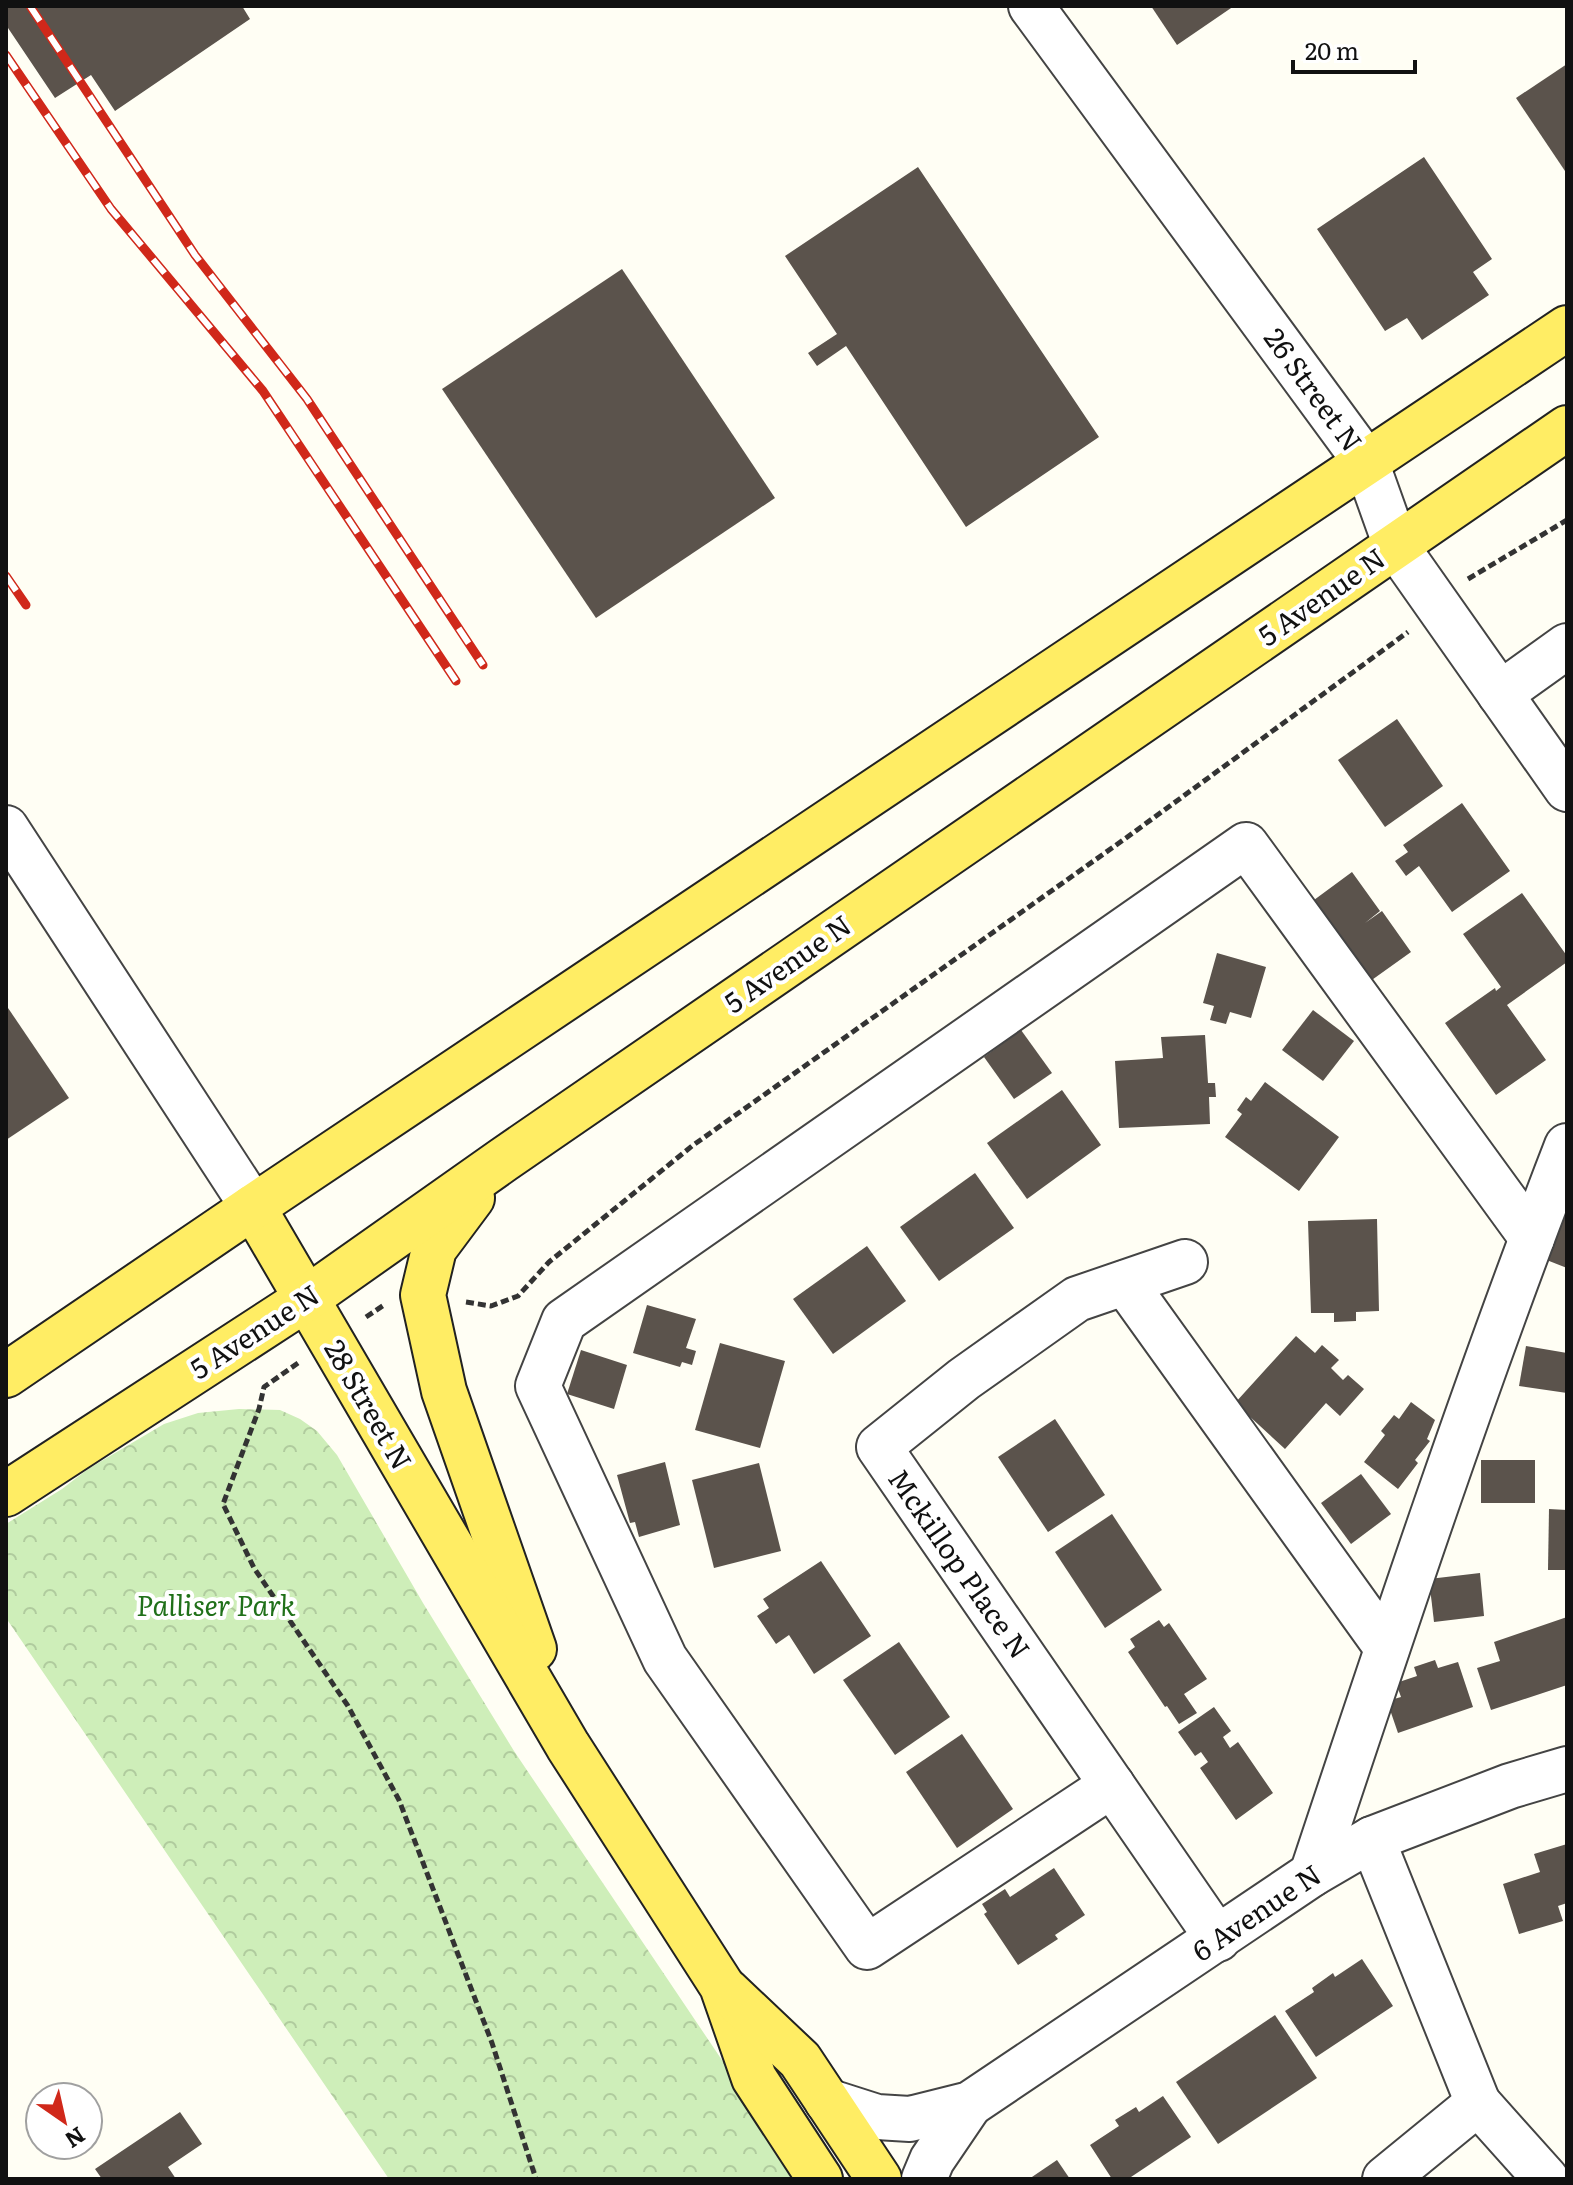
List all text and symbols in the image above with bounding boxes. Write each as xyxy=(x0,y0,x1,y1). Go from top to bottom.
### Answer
scale bar xyxy=(1293,24,1415,74)
text: 20 m xyxy=(1305,32,1359,67)
street label: 26 Street N xyxy=(1255,318,1374,459)
street label: 5 Avenue N xyxy=(1249,536,1393,655)
street label: 5 Avenue N xyxy=(715,903,859,1022)
street label: 5 Avenue N xyxy=(181,1273,327,1388)
street label: 28 Street N xyxy=(315,1331,424,1477)
street label: Mckillop Place N xyxy=(879,1459,1042,1667)
park label: Palliser Park xyxy=(136,1583,296,1625)
street label: 6 Avenue N xyxy=(1183,1853,1329,1970)
north arrow xyxy=(24,2081,104,2161)
text: N xyxy=(59,2120,93,2158)

